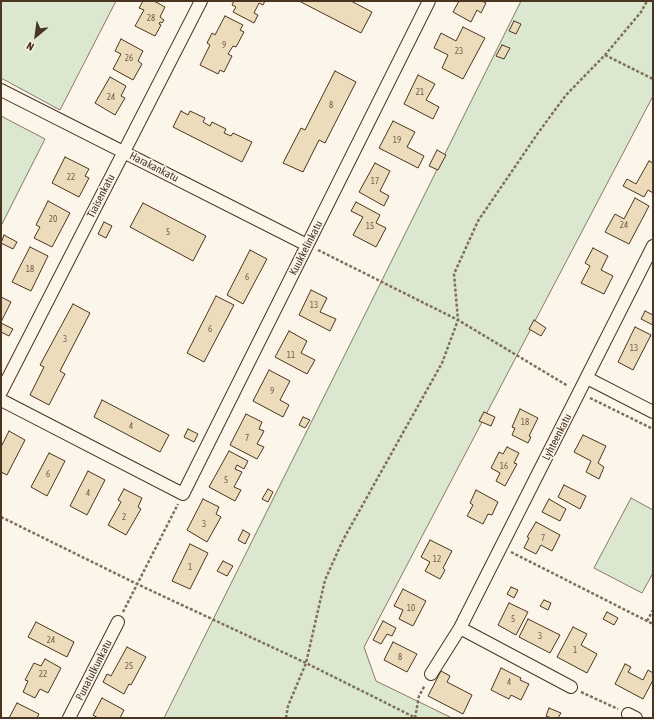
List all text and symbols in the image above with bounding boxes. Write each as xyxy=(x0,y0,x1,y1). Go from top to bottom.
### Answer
house number: 28 xyxy=(147,13,155,23)
north arrow xyxy=(16,16,56,56)
text: N xyxy=(24,40,36,53)
house number: 9 xyxy=(222,40,226,50)
house number: 23 xyxy=(455,46,463,56)
house number: 26 xyxy=(125,53,133,63)
house number: 21 xyxy=(416,87,424,97)
house number: 24 xyxy=(107,92,115,102)
house number: 8 xyxy=(329,100,333,110)
house number: 19 xyxy=(393,135,401,145)
street label: Harakankatu xyxy=(127,149,181,185)
house number: 22 xyxy=(67,172,75,182)
street label: Tiaisenkatu xyxy=(84,172,118,220)
house number: 17 xyxy=(371,176,379,186)
house number: 20 xyxy=(49,214,57,224)
street label: Kuukkelinkatu xyxy=(287,218,325,278)
house number: 24 xyxy=(620,220,628,230)
house number: 15 xyxy=(366,221,374,231)
house number: 5 xyxy=(166,227,170,237)
house number: 18 xyxy=(26,264,34,274)
house number: 6 xyxy=(245,272,249,282)
house number: 13 xyxy=(310,300,318,310)
house number: 6 xyxy=(208,324,212,334)
house number: 3 xyxy=(63,334,67,344)
house number: 13 xyxy=(630,343,638,353)
house number: 11 xyxy=(287,350,295,360)
house number: 9 xyxy=(270,386,274,396)
street label: Lyhteenkatu xyxy=(540,411,574,463)
house number: 18 xyxy=(521,417,529,427)
house number: 4 xyxy=(129,421,133,431)
house number: 7 xyxy=(245,433,249,443)
house number: 16 xyxy=(500,461,508,471)
house number: 6 xyxy=(46,469,50,479)
house number: 5 xyxy=(224,475,228,485)
house number: 4 xyxy=(86,488,90,498)
house number: 2 xyxy=(122,512,126,522)
house number: 3 xyxy=(202,519,206,529)
house number: 7 xyxy=(541,533,545,543)
house number: 12 xyxy=(433,554,441,564)
house number: 1 xyxy=(188,562,192,572)
house number: 10 xyxy=(407,603,415,613)
house number: 5 xyxy=(511,614,515,624)
house number: 3 xyxy=(538,631,542,641)
house number: 24 xyxy=(47,635,55,645)
street label: Punatulkunkatu xyxy=(73,637,115,703)
house number: 1 xyxy=(573,645,577,655)
house number: 8 xyxy=(398,652,402,662)
house number: 25 xyxy=(125,661,133,671)
house number: 22 xyxy=(39,669,47,679)
house number: 4 xyxy=(507,677,511,687)

